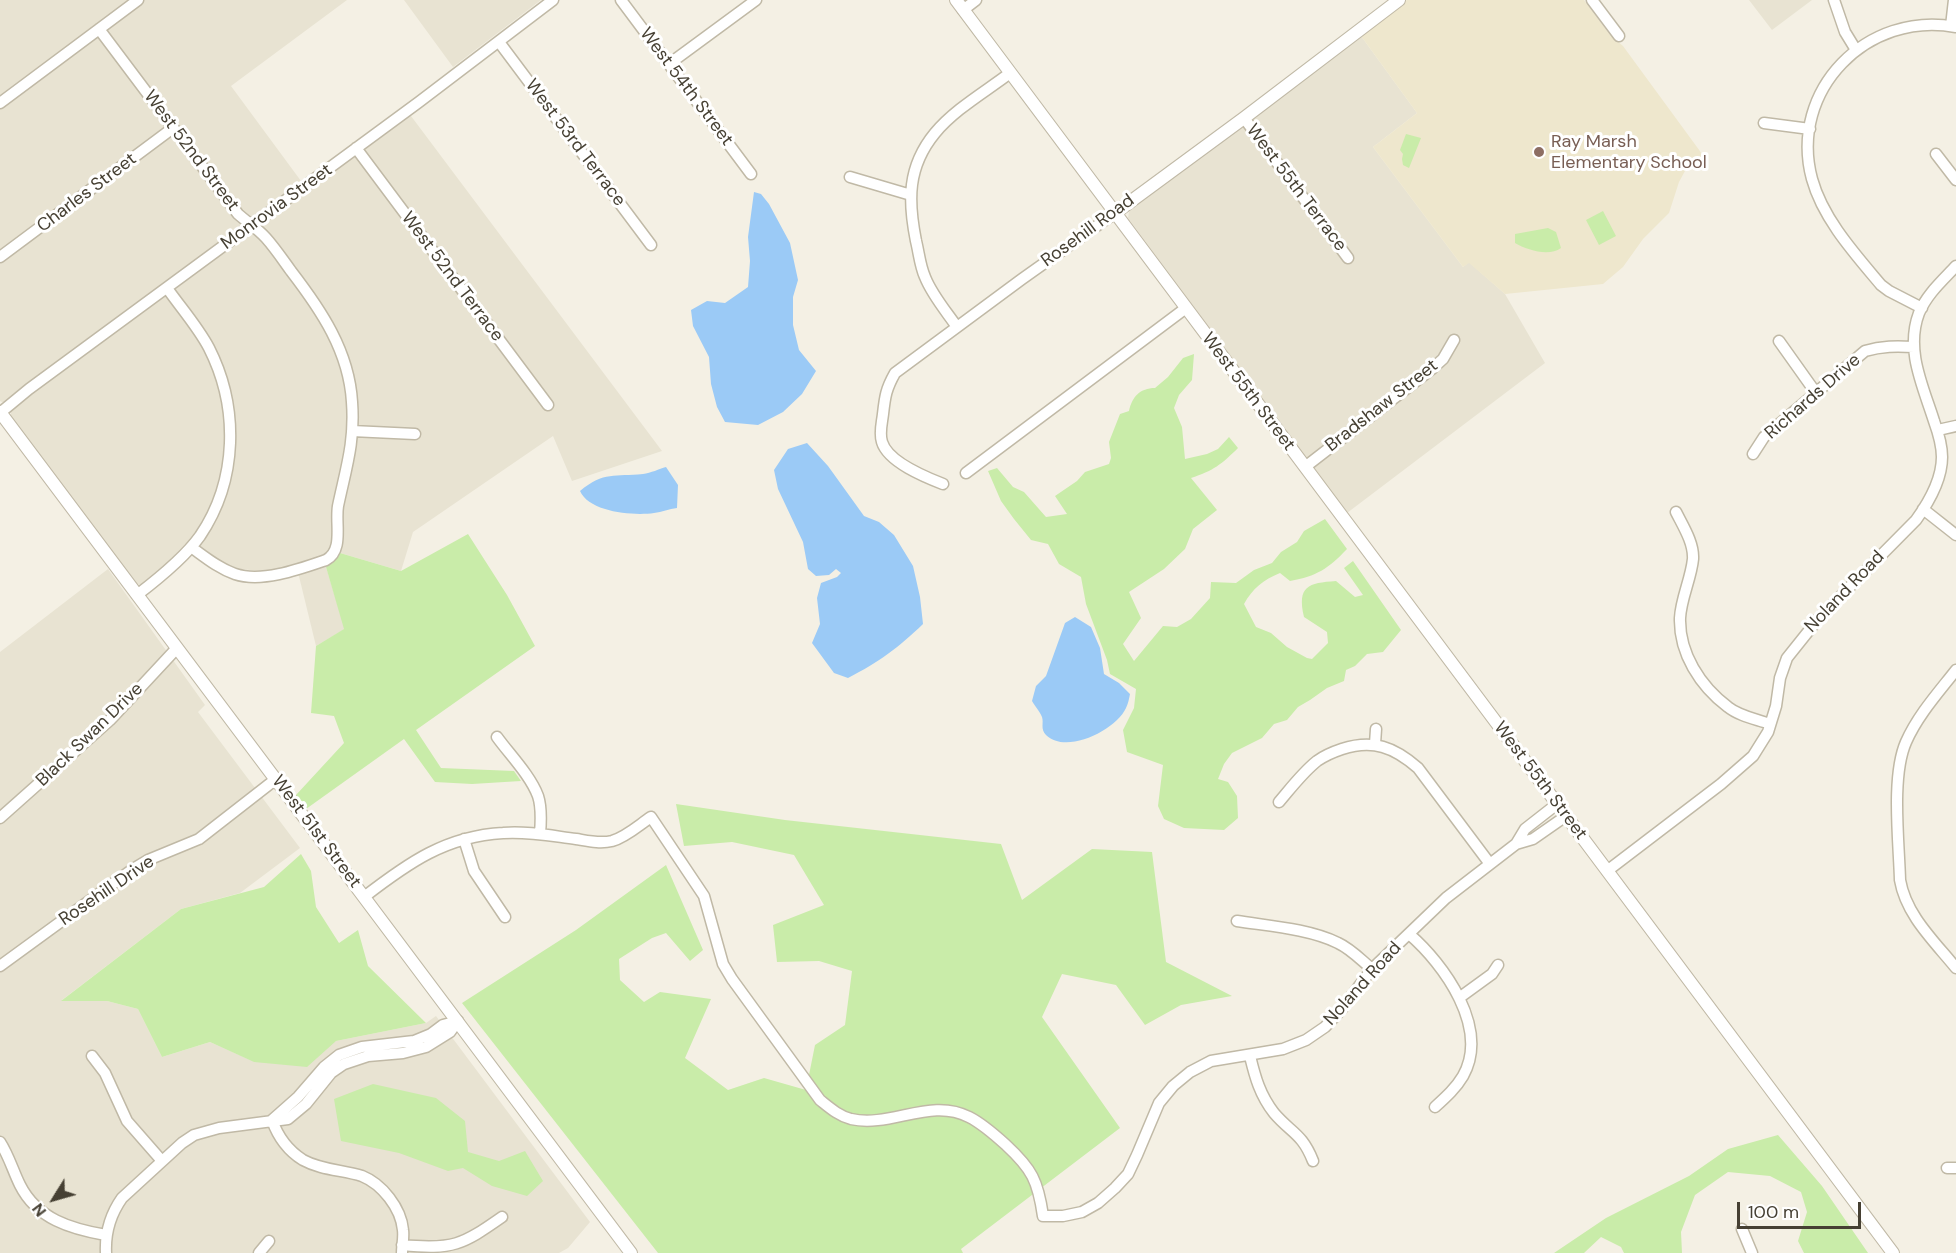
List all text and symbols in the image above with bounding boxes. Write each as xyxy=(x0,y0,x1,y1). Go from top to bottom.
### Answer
street label: West 54th Street xyxy=(635,24,737,150)
street label: West 53rd Terrace xyxy=(520,75,630,211)
street label: West 52nd Street xyxy=(139,86,243,216)
street label: West 55th Terrace xyxy=(1241,120,1351,256)
place label: Ray Marsh Elementary School xyxy=(1551,131,1707,174)
marker: Ray Marsh Elementary School xyxy=(1532,145,1546,159)
street label: Charles Street xyxy=(33,149,141,237)
street label: Monrovia Street xyxy=(217,159,337,255)
street label: Rosehill Road xyxy=(1037,190,1139,272)
street label: West 52nd Terrace xyxy=(396,208,508,346)
street label: West 55th Street xyxy=(1197,329,1299,455)
street label: Richards Drive xyxy=(1761,350,1865,444)
street label: Bradshaw Street xyxy=(1321,355,1443,457)
street label: Noland Road xyxy=(1801,547,1889,637)
street label: Black Swan Drive xyxy=(32,679,148,791)
street label: West 55th Street xyxy=(1489,718,1591,844)
street label: West 51st Street xyxy=(267,771,365,893)
street label: Rosehill Drive xyxy=(55,851,159,931)
street label: Noland Road xyxy=(1320,938,1406,1030)
north arrow xyxy=(24,1169,84,1229)
scale bar xyxy=(1740,1190,1864,1228)
text: N xyxy=(27,1199,51,1221)
text: 100 m xyxy=(1748,1200,1799,1224)

